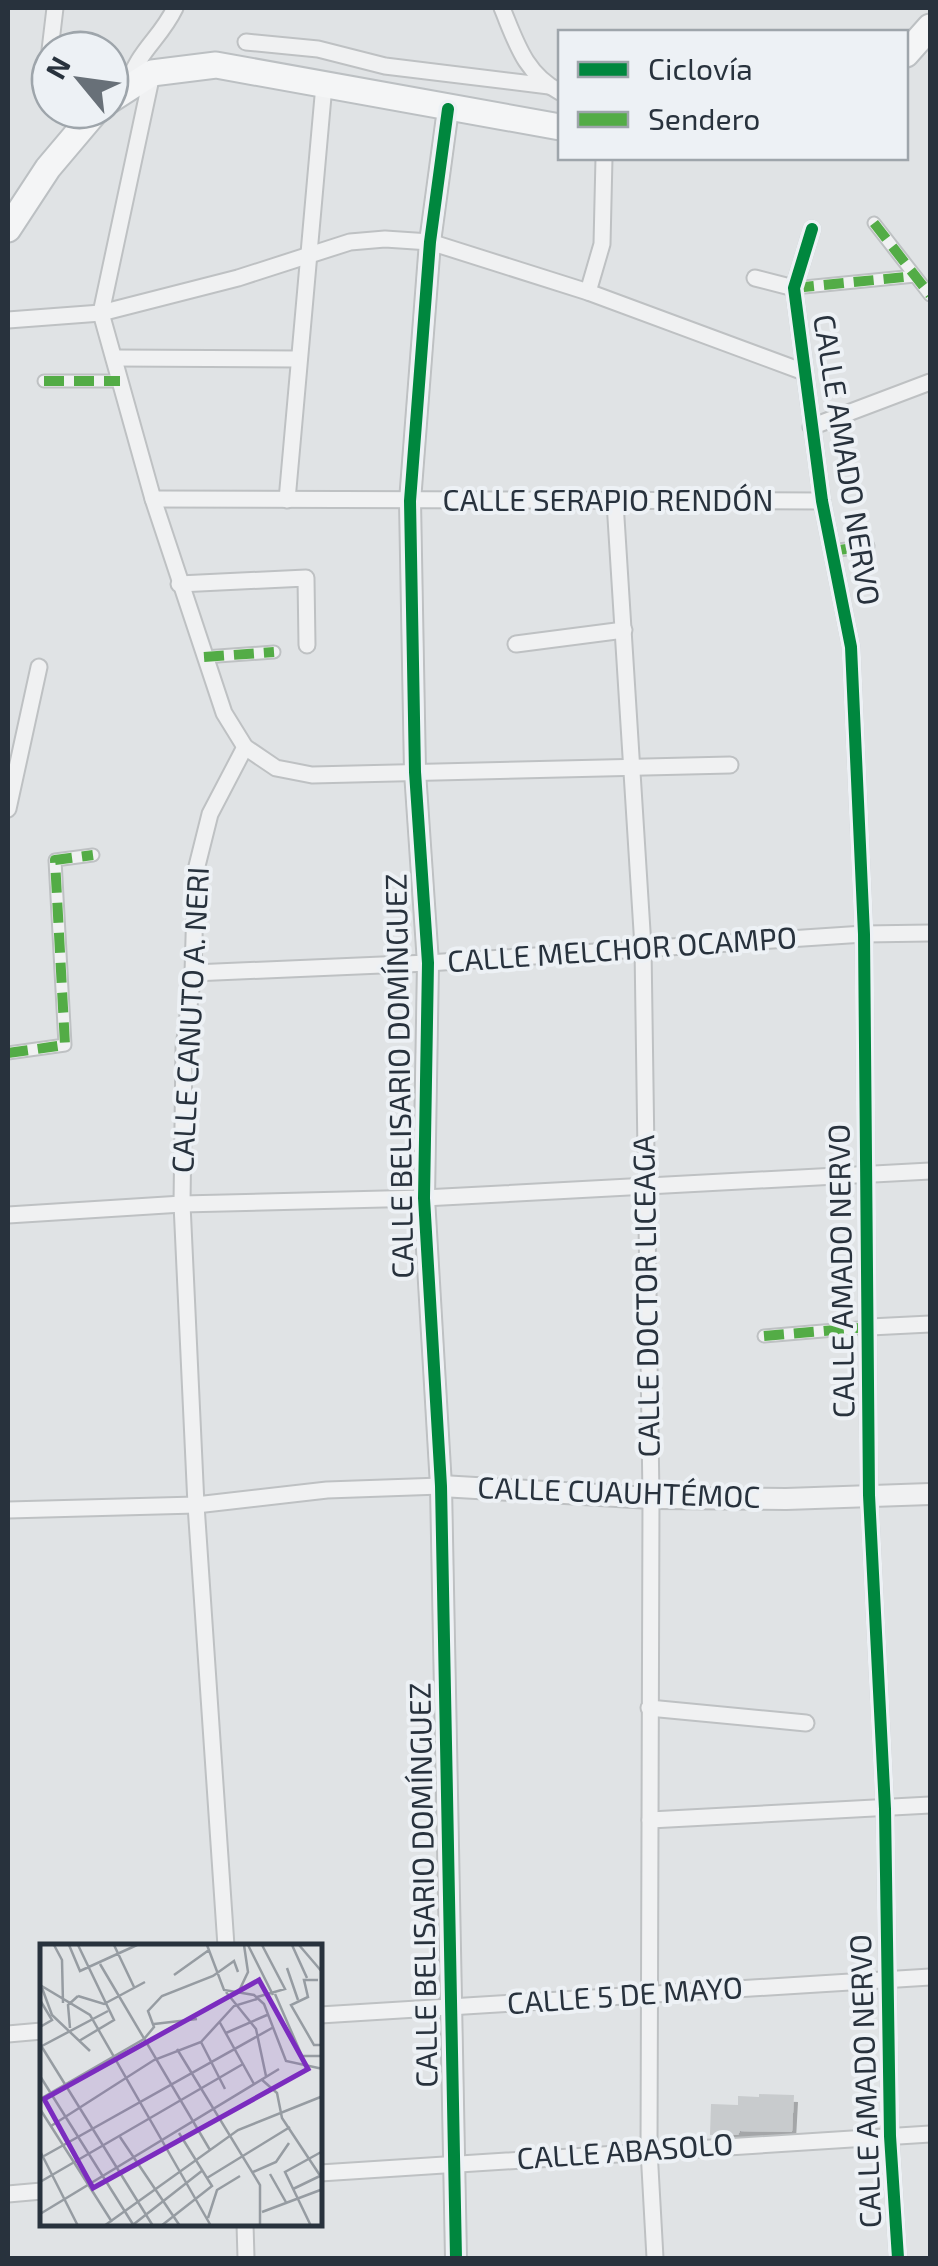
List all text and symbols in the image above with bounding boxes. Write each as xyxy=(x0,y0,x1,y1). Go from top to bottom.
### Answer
north arrow xyxy=(30,30,130,130)
legend xyxy=(558,30,908,160)
text: N xyxy=(37,50,77,84)
text: Ciclovía xyxy=(648,50,753,86)
text: Sendero xyxy=(648,100,760,136)
street label: CALLE AMADO NERVO xyxy=(807,312,889,608)
street label: CALLE SERAPIO RENDÓN xyxy=(443,481,773,517)
street label: CALLE CANUTO A. NERI xyxy=(163,866,215,1174)
street label: CALLE BELISARIO DOMÍNGUEZ xyxy=(376,873,420,1279)
street label: CALLE MELCHOR OCAMPO xyxy=(446,918,798,978)
street label: CALLE AMADO NERVO xyxy=(819,1124,861,1418)
street label: CALLE DOCTOR LICEAGA xyxy=(624,1134,666,1458)
street label: CALLE CUAUHTÉMOC xyxy=(477,1468,761,1514)
street label: CALLE BELISARIO DOMÍNGUEZ xyxy=(400,1682,444,2088)
street label: CALLE AMADO NERVO xyxy=(841,1933,887,2229)
inset map xyxy=(40,1944,322,2226)
street label: CALLE 5 DE MAYO xyxy=(506,1968,744,2020)
street label: CALLE ABASOLO xyxy=(515,2124,734,2176)

